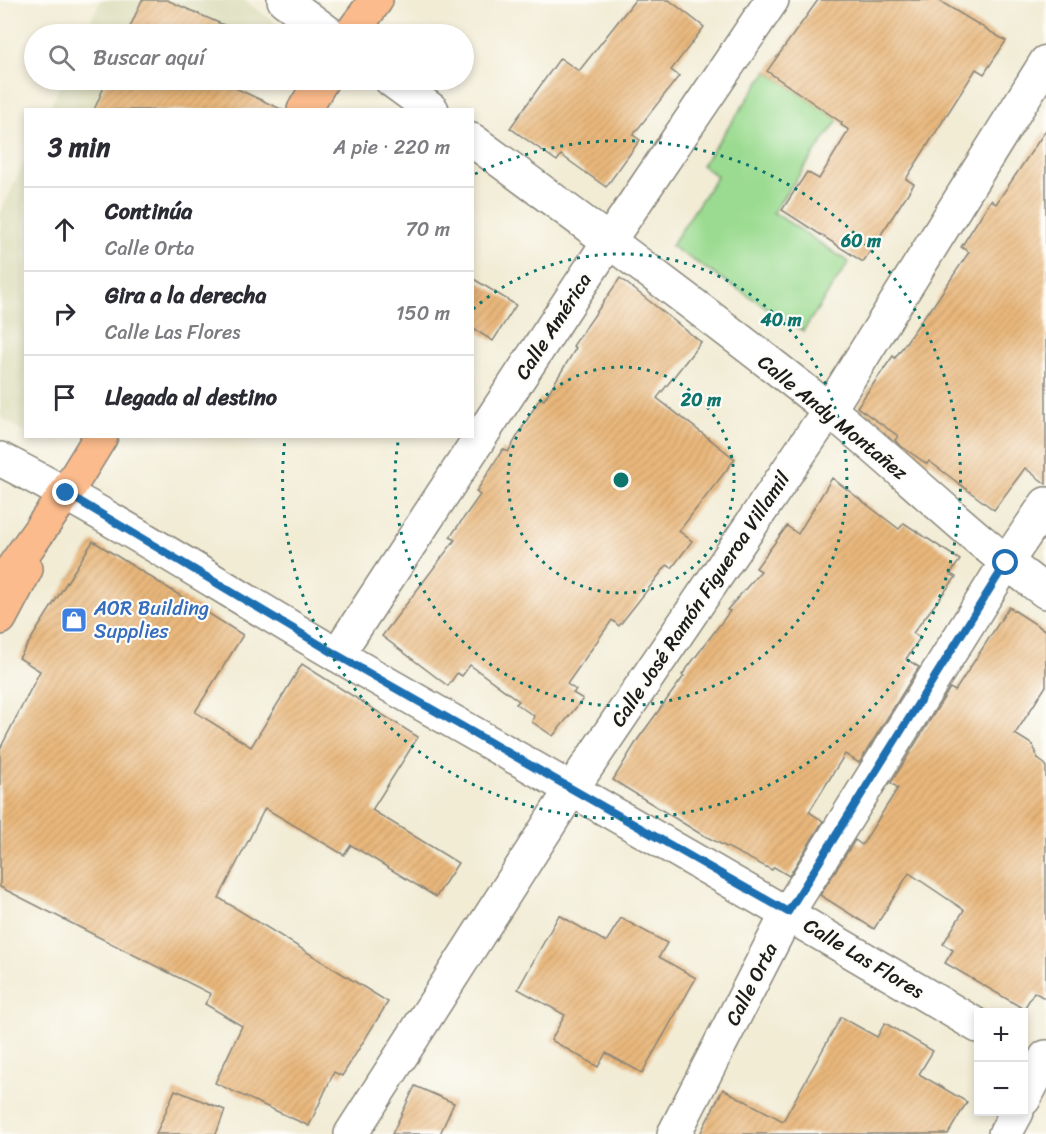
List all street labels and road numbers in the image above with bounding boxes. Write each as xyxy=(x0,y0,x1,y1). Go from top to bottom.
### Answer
street label: Calle América xyxy=(506,266,601,387)
street label: Calle Andy Montañez xyxy=(750,345,916,490)
street label: Calle José Ramón Figueroa Villamil xyxy=(601,463,800,734)
street label: Calle Las Flores xyxy=(797,909,932,1009)
street label: Calle Orta xyxy=(716,936,787,1032)

